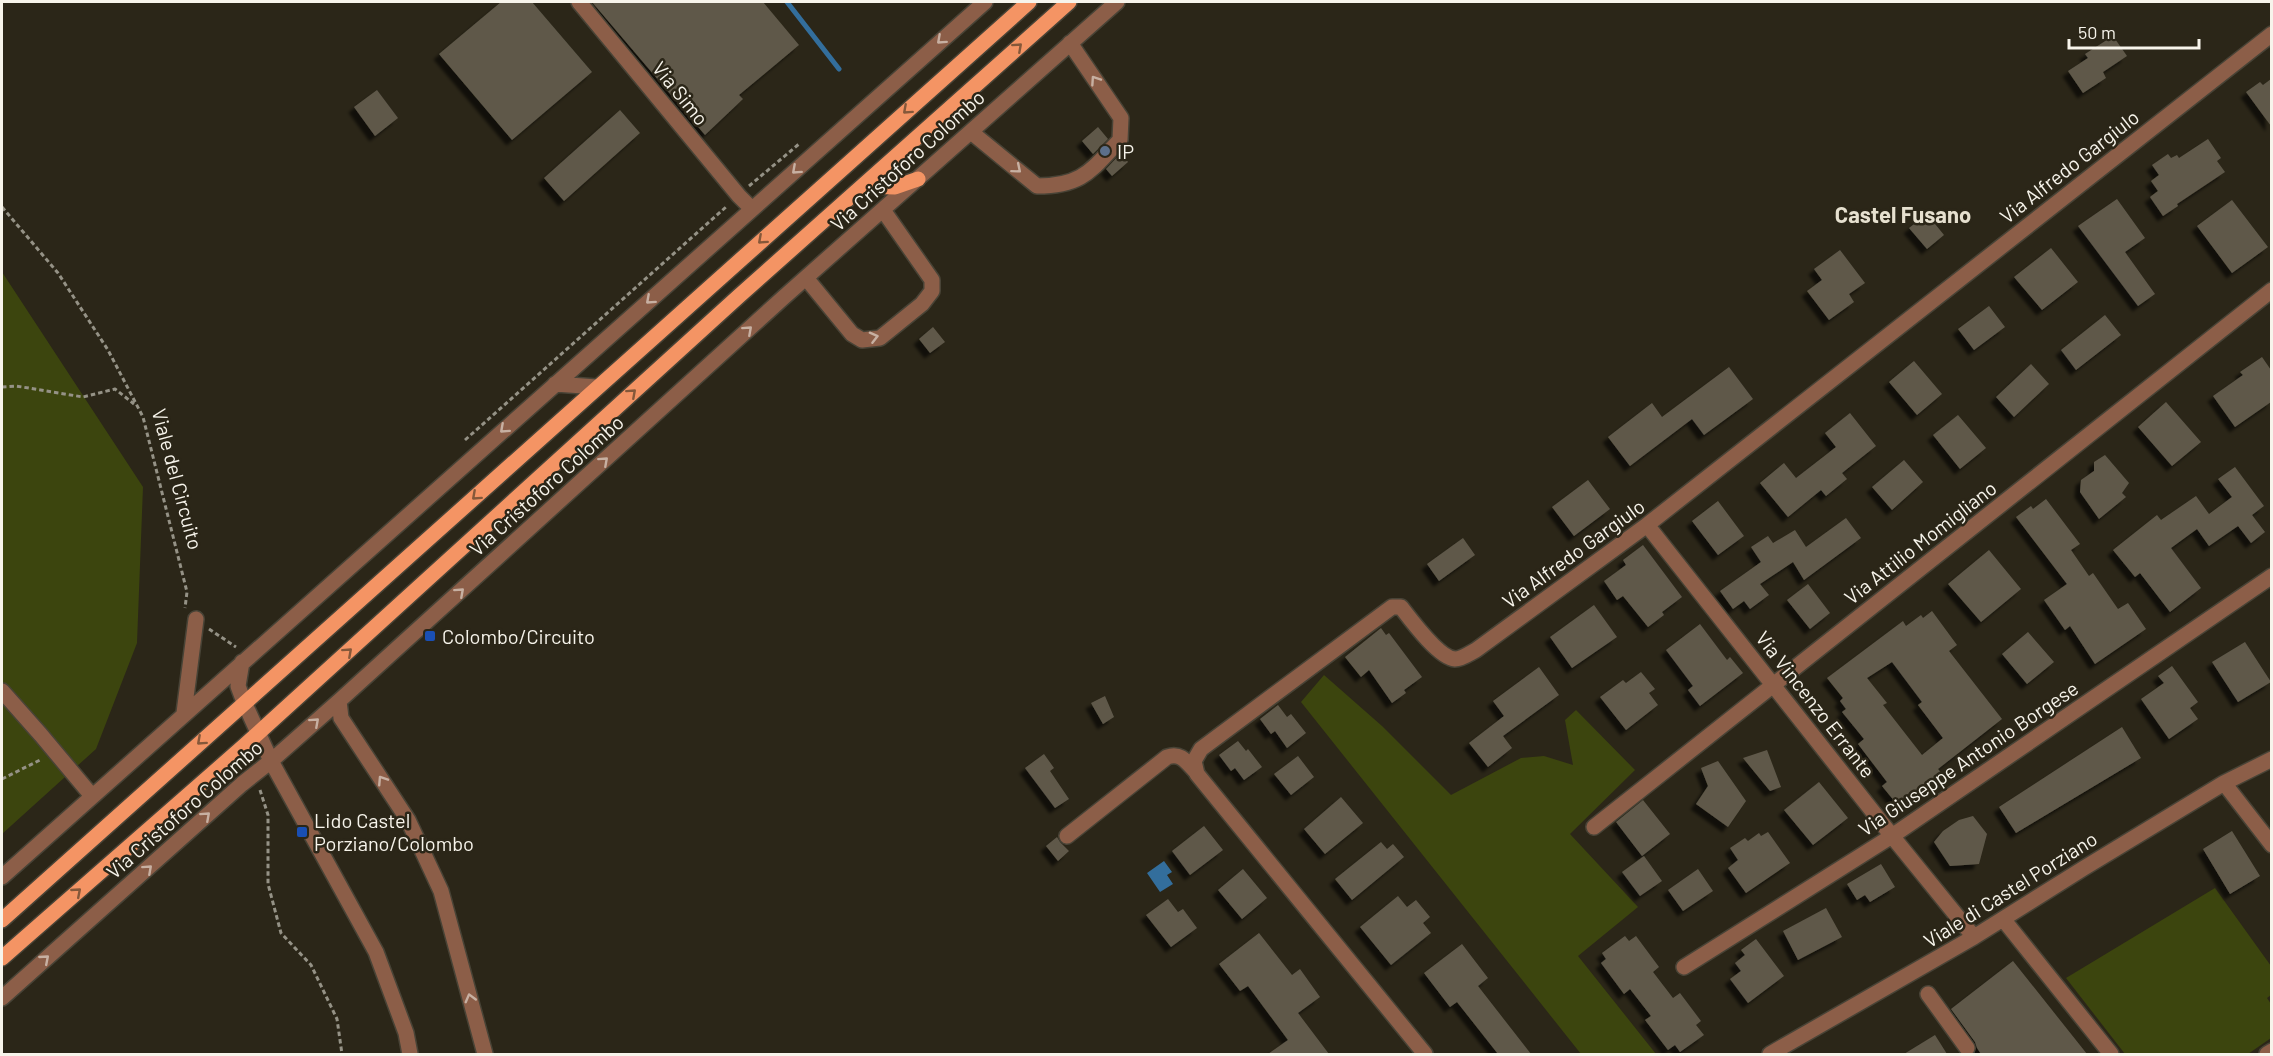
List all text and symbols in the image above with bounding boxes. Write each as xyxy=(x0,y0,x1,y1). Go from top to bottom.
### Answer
scale bar xyxy=(2069,12,2200,50)
text: 50 m xyxy=(2078,21,2116,43)
one-way arrow xyxy=(938,33,948,44)
one-way arrow xyxy=(1011,43,1022,54)
street label: Via Simo xyxy=(648,56,714,130)
one-way arrow xyxy=(1091,76,1102,87)
street label: Via Cristoforo Colombo xyxy=(825,85,989,235)
one-way arrow xyxy=(904,103,914,114)
street label: Via Alfredo Gargiulo xyxy=(1995,104,2143,228)
place label: IP xyxy=(1117,139,1134,163)
marker: IP xyxy=(1098,144,1112,158)
one-way arrow xyxy=(1010,162,1021,173)
one-way arrow xyxy=(792,163,803,174)
district label: Castel Fusano xyxy=(1835,201,1971,227)
one-way arrow xyxy=(758,233,769,244)
one-way arrow xyxy=(646,293,657,304)
one-way arrow xyxy=(741,326,752,337)
one-way arrow xyxy=(869,332,879,345)
one-way arrow xyxy=(626,389,636,400)
street label: Viale del Circuito xyxy=(148,406,208,552)
street label: Via Cristoforo Colombo xyxy=(464,410,628,560)
one-way arrow xyxy=(500,422,511,433)
one-way arrow xyxy=(597,457,608,468)
street label: Via Attilio Momigliano xyxy=(1839,475,2001,609)
one-way arrow xyxy=(472,489,482,500)
street label: Via Alfredo Gargiulo xyxy=(1497,493,1649,613)
one-way arrow xyxy=(453,588,463,599)
place label: Colombo/Circuito xyxy=(442,624,595,648)
street label: Via Vincenzo Errante xyxy=(1751,626,1881,782)
marker: Colombo/Circuito xyxy=(423,629,437,643)
one-way arrow xyxy=(342,648,352,659)
street label: Via Giuseppe Antonio Borgese xyxy=(1854,675,2082,841)
one-way arrow xyxy=(308,718,319,729)
one-way arrow xyxy=(197,734,207,745)
street label: Via Cristoforo Colombo xyxy=(101,735,267,883)
one-way arrow xyxy=(378,776,389,787)
place label: Lido Castel Porziano/Colombo xyxy=(314,808,474,855)
one-way arrow xyxy=(200,812,210,823)
marker: Lido Castel Porziano/Colombo xyxy=(295,825,309,839)
street label: Viale di Castel Porziano xyxy=(1919,826,2101,952)
one-way arrow xyxy=(141,865,152,876)
one-way arrow xyxy=(70,888,81,899)
one-way arrow xyxy=(39,956,50,967)
one-way arrow xyxy=(464,993,477,1003)

